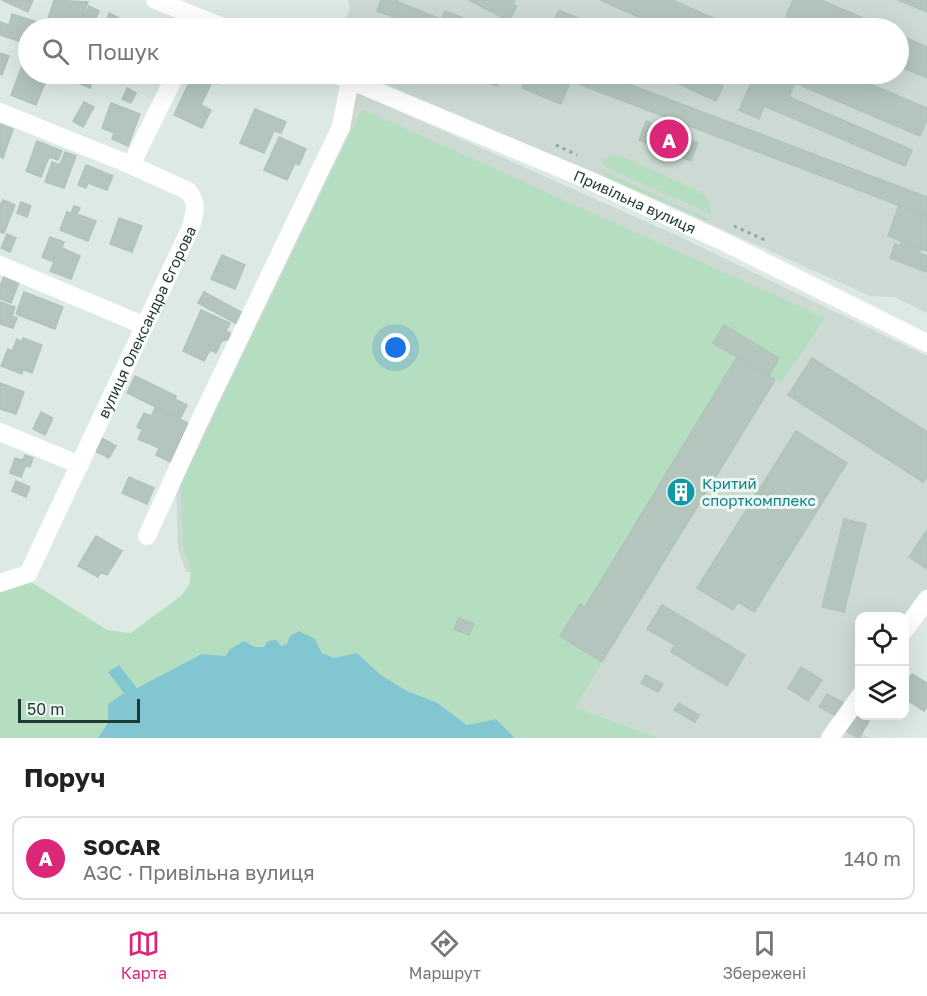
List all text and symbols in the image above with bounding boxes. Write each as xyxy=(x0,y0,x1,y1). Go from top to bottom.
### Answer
search box xyxy=(18,18,909,84)
icon: search xyxy=(39,35,72,68)
text: Пошук xyxy=(87,38,160,65)
pin: A xyxy=(650,116,688,162)
street label: Привільна вулиця xyxy=(571,166,699,237)
street label: вулиця Олександра Єгорова xyxy=(94,223,199,421)
your location xyxy=(381,333,410,362)
place label: Критий спорткомплекс xyxy=(702,474,816,509)
building icon: Критий спорткомплекс xyxy=(665,476,697,508)
map controls xyxy=(855,612,909,720)
button: locate xyxy=(855,612,909,666)
button: layers xyxy=(855,666,909,720)
scale bar xyxy=(18,696,140,724)
text: 50 m xyxy=(27,699,64,719)
text: Поруч xyxy=(24,762,105,793)
text: SOCAR xyxy=(83,833,161,860)
text: A xyxy=(38,846,53,870)
text: 140 m xyxy=(844,846,901,870)
text: АЗС · Привільна вулиця xyxy=(83,860,315,884)
tab: Карта xyxy=(121,927,167,983)
tab: Маршрут xyxy=(409,927,481,983)
tab: Збережені xyxy=(723,927,806,983)

